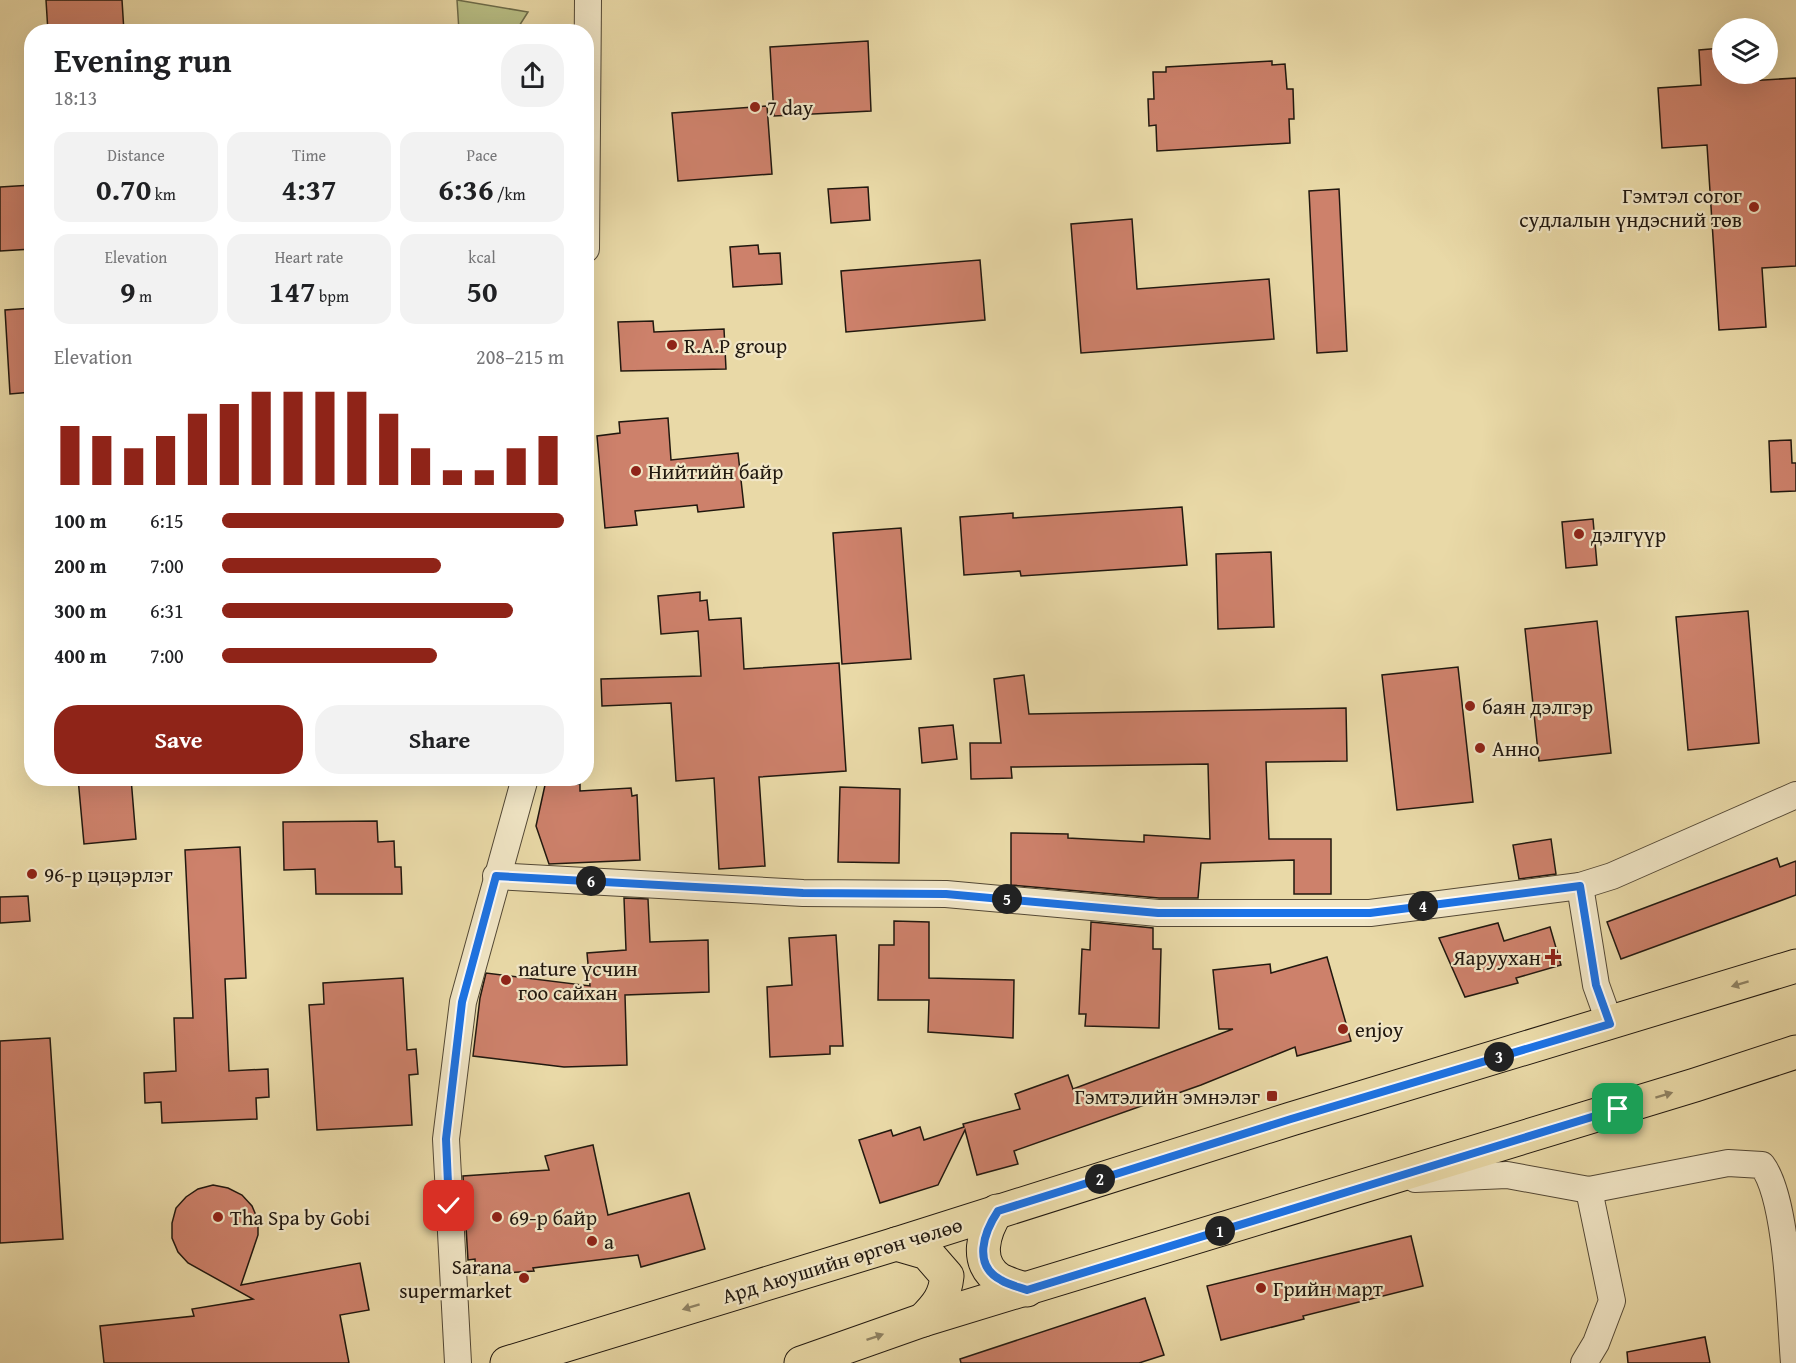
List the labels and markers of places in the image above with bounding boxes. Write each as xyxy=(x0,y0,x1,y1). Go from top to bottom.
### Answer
place label: 7 day xyxy=(767,92,814,123)
marker: 7 day xyxy=(748,100,762,114)
place label: Гэмтэл согог судлалын үндэсний төв xyxy=(1519,180,1742,235)
marker: Гэмтэл согог судлалын үндэсний төв xyxy=(1747,200,1761,214)
place label: R.A.P group xyxy=(684,330,787,361)
marker: R.A.P group xyxy=(665,338,679,352)
place label: Нийтийн байр xyxy=(648,456,783,487)
marker: Нийтийн байр xyxy=(629,464,643,478)
place label: дэлгүүр xyxy=(1591,519,1666,550)
marker: дэлгүүр xyxy=(1572,527,1586,541)
place label: баян дэлгэр xyxy=(1482,691,1593,722)
marker: баян дэлгэр xyxy=(1463,699,1477,713)
place label: Анно xyxy=(1492,733,1540,764)
marker: Анно xyxy=(1473,741,1487,755)
place label: 96-р цэцэрлэг xyxy=(44,859,173,890)
pin: 6 xyxy=(576,866,606,896)
marker: 96-р цэцэрлэг xyxy=(25,867,39,881)
pin: 5 xyxy=(992,884,1022,914)
pin: 4 xyxy=(1408,891,1438,921)
place label: Яаруухан xyxy=(1452,942,1541,973)
marker: Яаруухан xyxy=(1546,950,1560,964)
place label: nature үсчин гоо сайхан xyxy=(518,953,638,1008)
marker: nature үсчин гоо сайхан xyxy=(499,973,513,987)
place label: enjoy xyxy=(1355,1014,1404,1045)
marker: enjoy xyxy=(1336,1022,1350,1036)
pin: 3 xyxy=(1484,1042,1514,1072)
place label: Гэмтэлийн эмнэлэг xyxy=(1074,1081,1260,1112)
pin xyxy=(1592,1083,1643,1134)
marker: Гэмтэлийн эмнэлэг xyxy=(1265,1089,1279,1103)
pin: 2 xyxy=(1085,1164,1115,1194)
pin xyxy=(423,1180,474,1231)
place label: Tha Spa by Gobi xyxy=(230,1202,370,1233)
place label: 69-р байр xyxy=(509,1202,597,1233)
marker: Tha Spa by Gobi xyxy=(211,1210,225,1224)
marker: 69-р байр xyxy=(490,1210,504,1224)
pin: 1 xyxy=(1205,1216,1235,1246)
place label: а xyxy=(604,1226,614,1257)
marker: а xyxy=(585,1234,599,1248)
place label: Sarana supermarket xyxy=(399,1251,513,1306)
marker: Sarana supermarket xyxy=(517,1271,531,1285)
place label: Грийн март xyxy=(1273,1273,1383,1304)
marker: Грийн март xyxy=(1254,1281,1268,1295)

